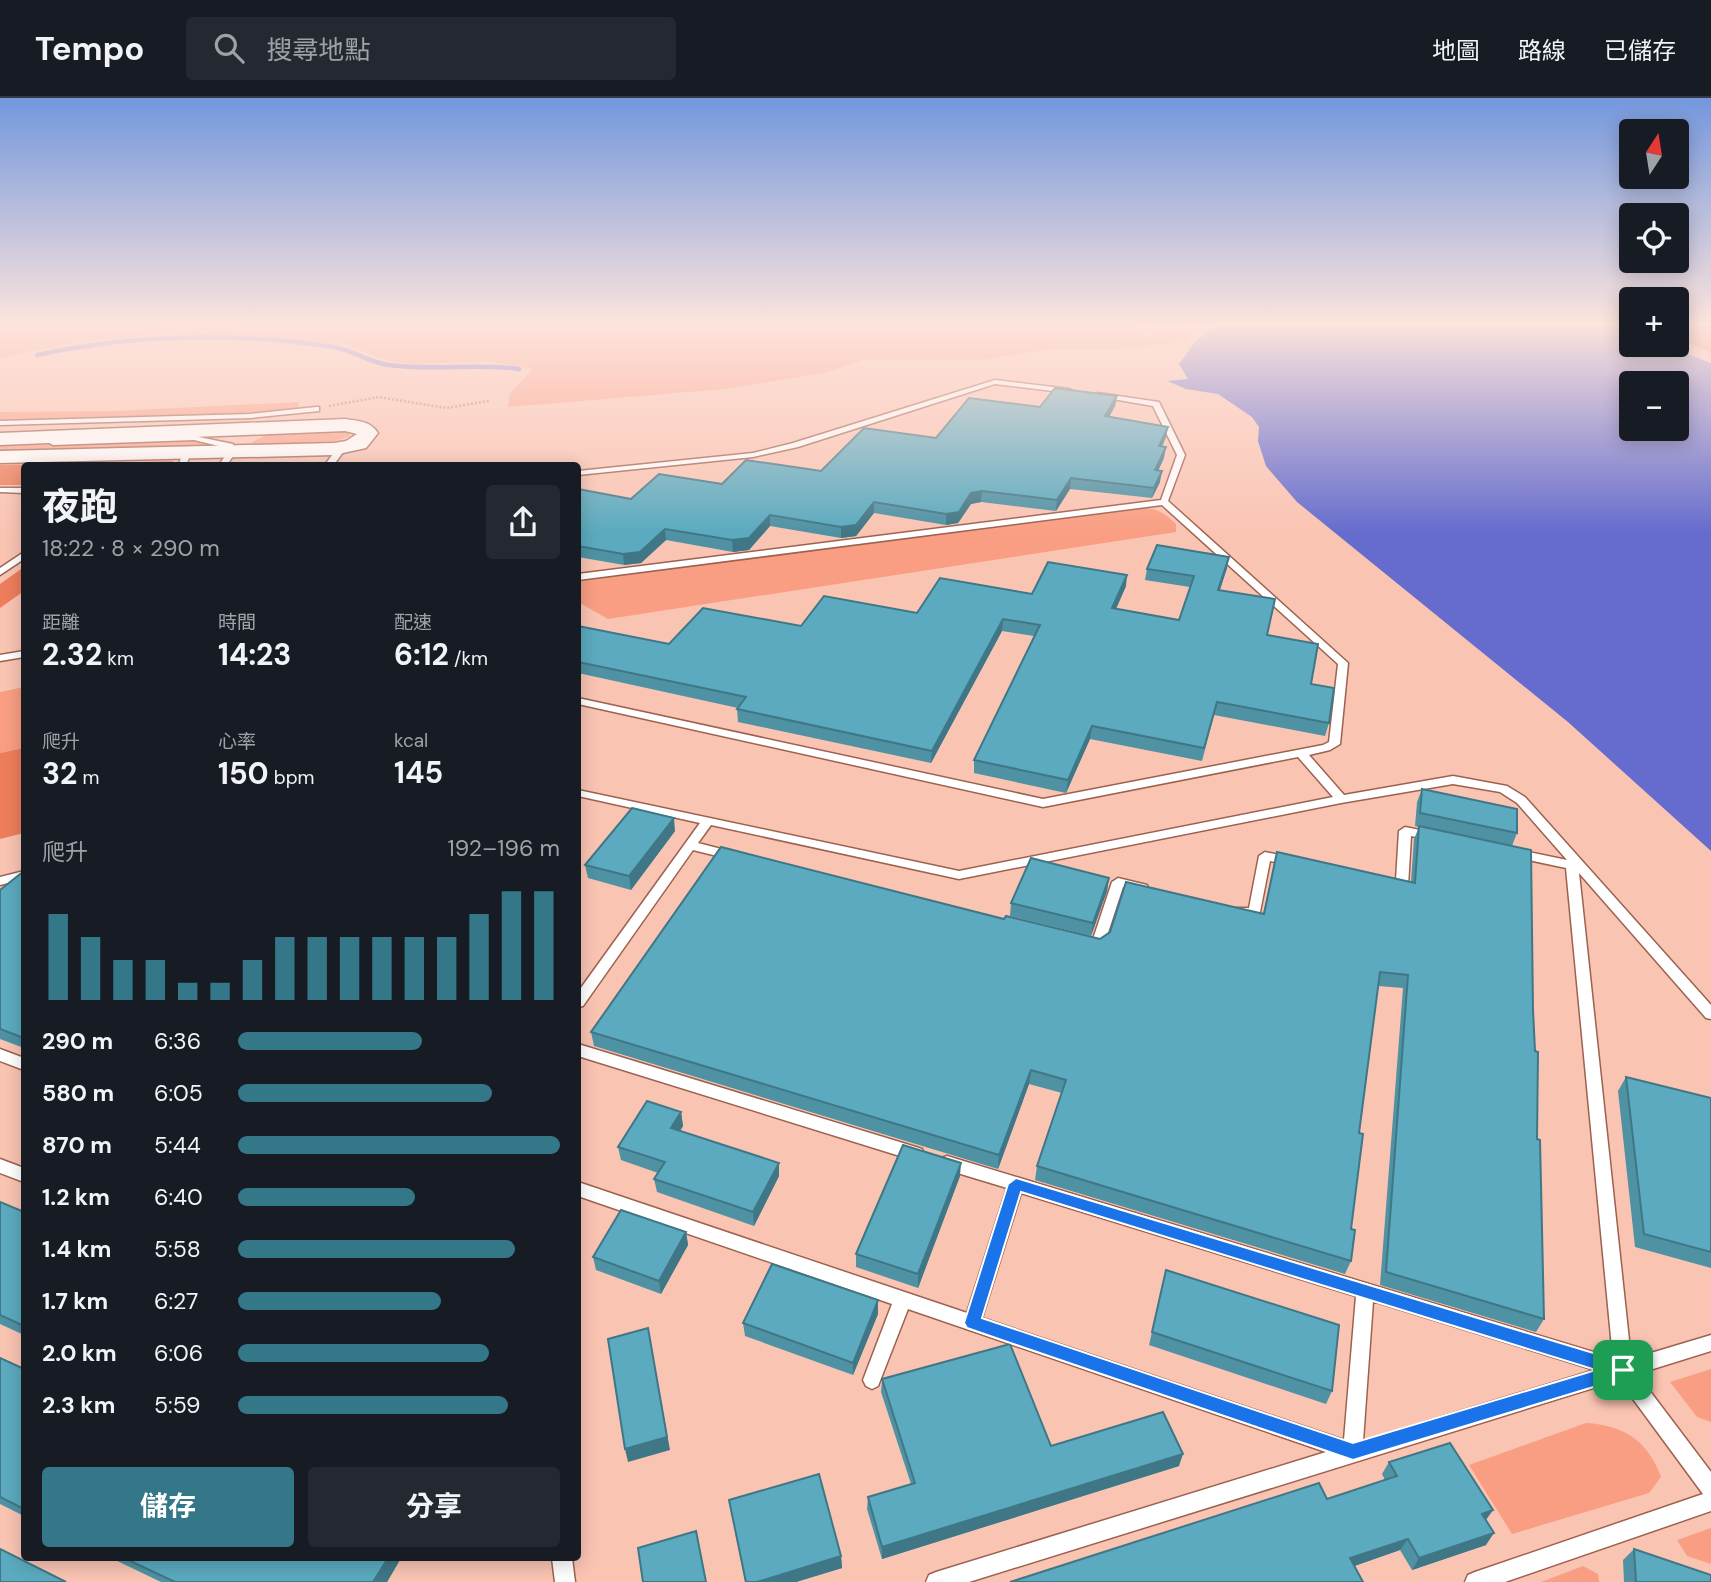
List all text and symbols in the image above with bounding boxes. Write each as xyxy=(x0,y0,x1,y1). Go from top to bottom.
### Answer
search box xyxy=(186,17,676,80)
text: Tempo xyxy=(35,27,144,70)
icon: search xyxy=(210,29,248,67)
text: 搜尋地點 xyxy=(266,33,370,67)
text: 地圖 xyxy=(1432,35,1480,66)
text: 路線 xyxy=(1518,35,1566,66)
text: 已儲存 xyxy=(1604,35,1676,66)
north arrow xyxy=(1619,119,1689,189)
map controls xyxy=(1619,119,1689,441)
button: locate xyxy=(1619,203,1689,273)
button: + xyxy=(1619,287,1689,357)
button: − xyxy=(1619,371,1689,441)
text: 夜跑 xyxy=(42,482,118,532)
button: share xyxy=(486,485,560,559)
text: 18:22 · 8 × 290 m xyxy=(42,533,220,563)
text: 距離 xyxy=(42,610,80,635)
text: 時間 xyxy=(218,610,256,635)
text: 配速 xyxy=(394,610,432,635)
text: 2.32 xyxy=(42,635,102,674)
text: 14:23 xyxy=(218,635,291,674)
text: 6:12 xyxy=(394,635,449,674)
text: km xyxy=(102,646,134,671)
text: /km xyxy=(449,646,488,671)
text: kcal xyxy=(394,728,428,753)
text: 爬升 xyxy=(42,729,80,754)
text: 心率 xyxy=(218,729,256,754)
text: 145 xyxy=(394,753,443,792)
text: 32 xyxy=(42,754,77,793)
text: 150 xyxy=(218,754,269,793)
text: m xyxy=(77,765,99,790)
text: bpm xyxy=(269,765,314,790)
text: 192–196 m xyxy=(447,833,560,863)
text: 爬升 xyxy=(42,837,88,867)
text: 290 m xyxy=(42,1026,113,1056)
text: 6:36 xyxy=(154,1026,201,1056)
text: 580 m xyxy=(42,1078,114,1108)
text: 6:05 xyxy=(154,1078,203,1108)
text: 870 m xyxy=(42,1130,112,1160)
text: 5:44 xyxy=(154,1130,201,1160)
text: 1.2 km xyxy=(42,1182,110,1212)
text: 6:40 xyxy=(154,1182,203,1212)
text: 1.4 km xyxy=(42,1234,111,1264)
text: 5:58 xyxy=(154,1234,201,1264)
text: 1.7 km xyxy=(42,1286,108,1316)
text: 6:27 xyxy=(154,1286,198,1316)
text: 2.0 km xyxy=(42,1338,117,1368)
text: 6:06 xyxy=(154,1338,203,1368)
pin xyxy=(1593,1340,1653,1400)
icon: arrive xyxy=(1604,1351,1642,1389)
text: 2.3 km xyxy=(42,1390,115,1420)
text: 5:59 xyxy=(154,1390,200,1420)
button: 儲存 xyxy=(42,1467,294,1547)
button: 分享 xyxy=(308,1467,560,1547)

